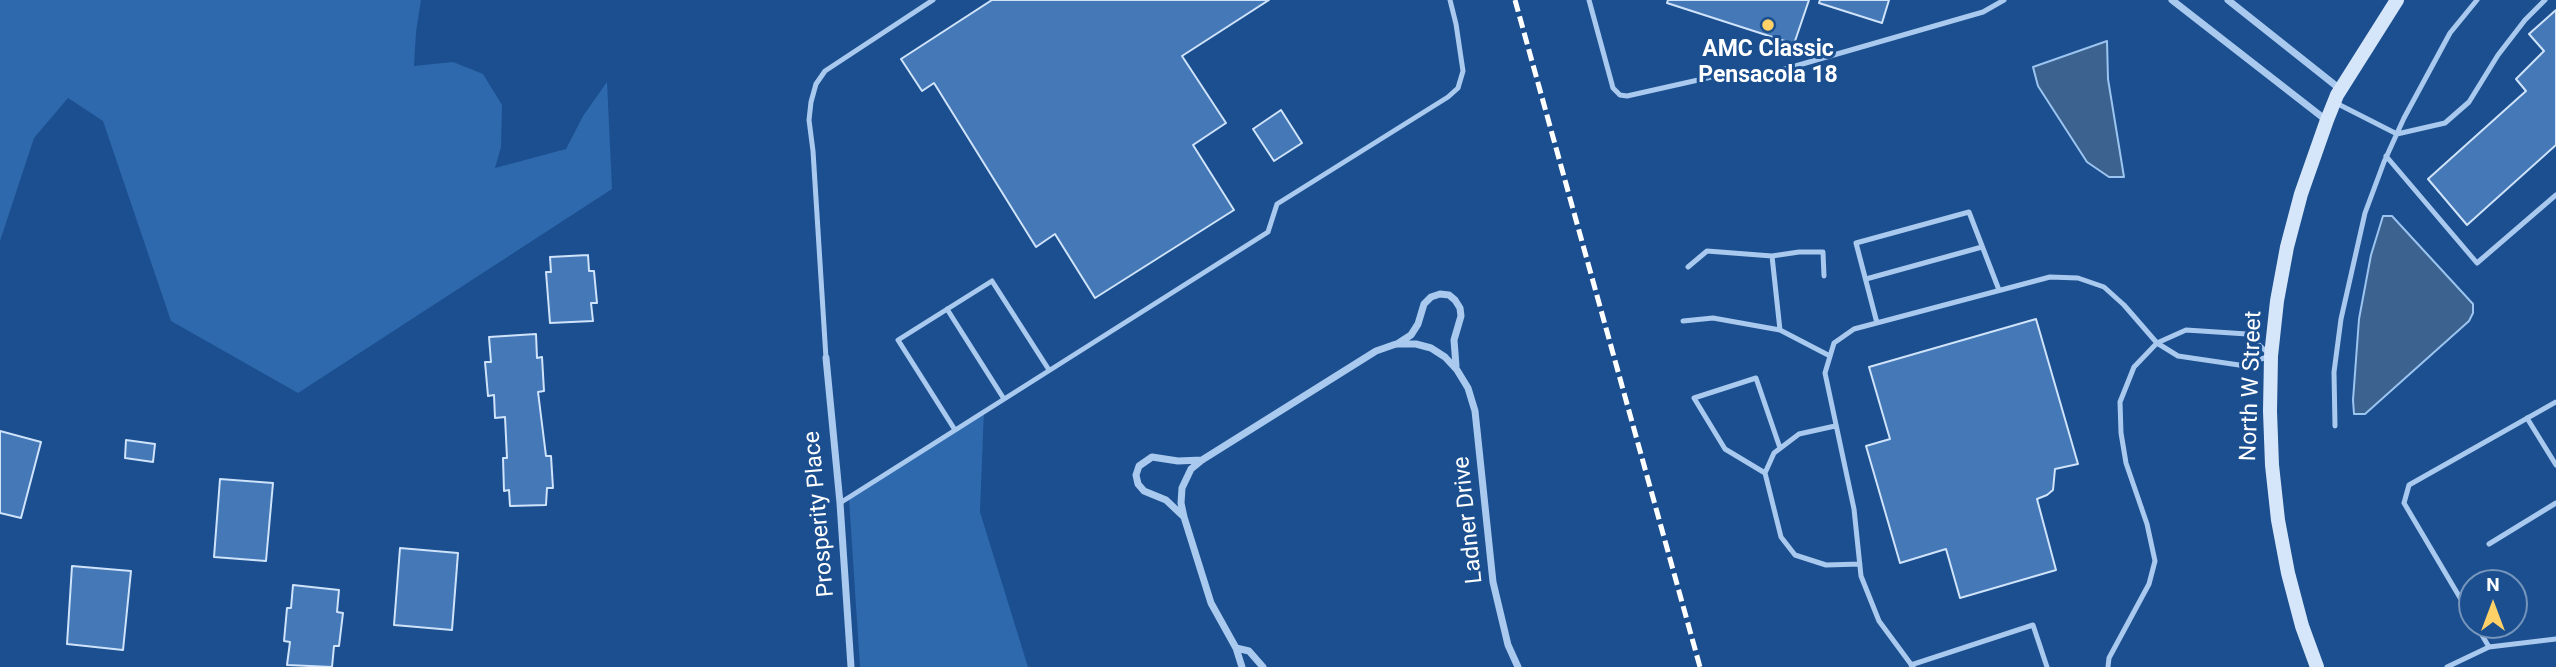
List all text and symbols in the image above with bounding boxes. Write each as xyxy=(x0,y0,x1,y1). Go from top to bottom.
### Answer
marker: AMC Classic Pensacola 18 xyxy=(1760,17,1776,33)
place label: AMC Classic Pensacola 18 xyxy=(1698,36,1838,90)
street label: North W Street xyxy=(2236,310,2268,462)
street label: Prosperity Place xyxy=(799,430,841,598)
street label: Ladner Drive xyxy=(1449,455,1489,585)
north arrow xyxy=(2458,569,2528,639)
text: N xyxy=(2486,573,2500,596)

